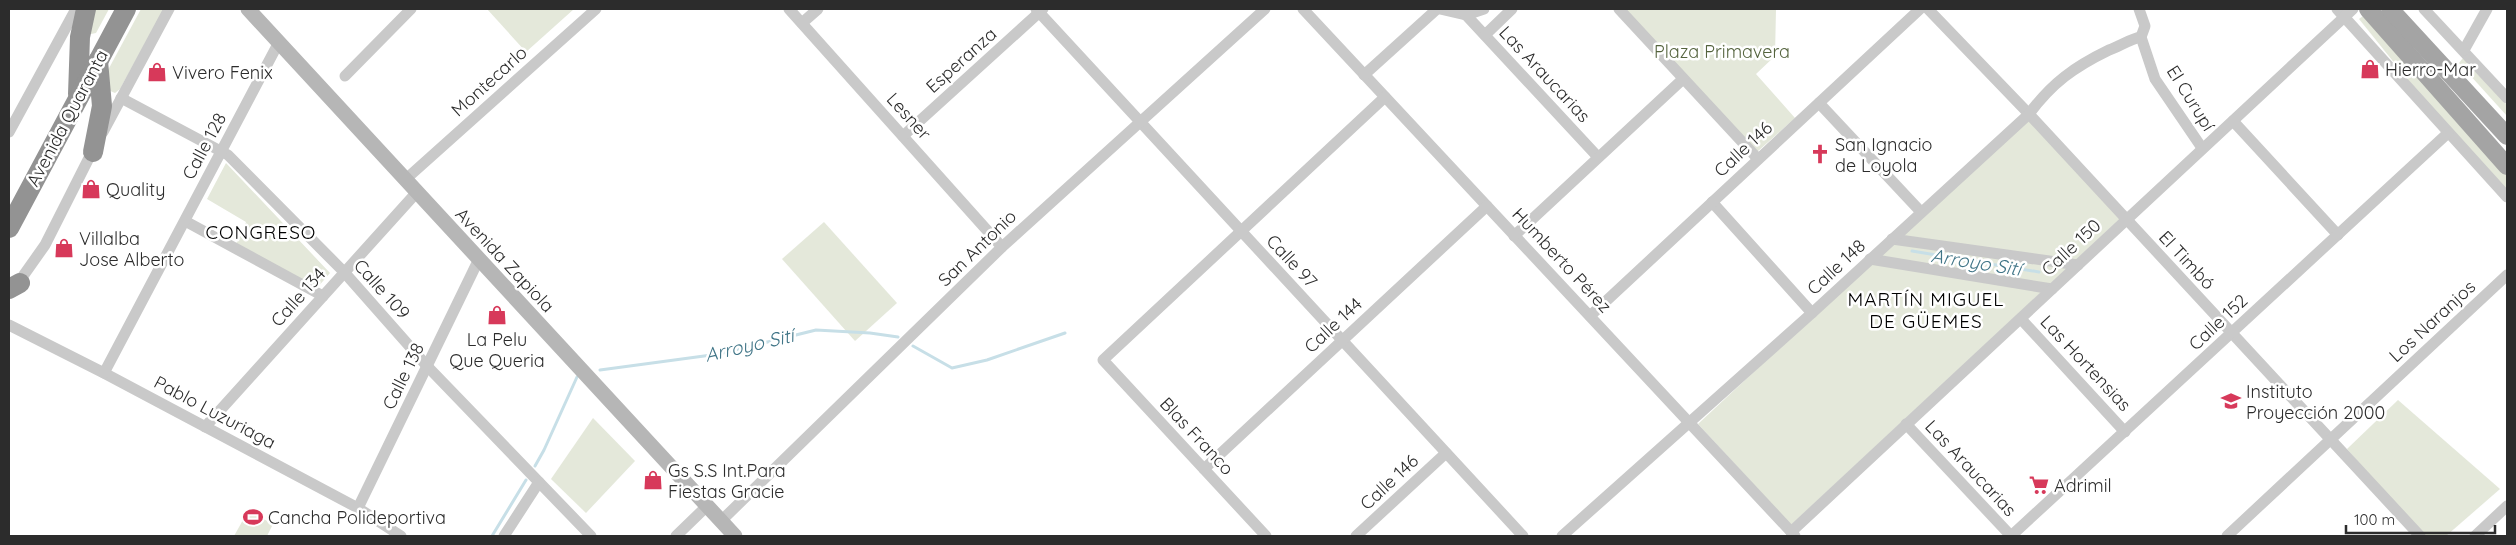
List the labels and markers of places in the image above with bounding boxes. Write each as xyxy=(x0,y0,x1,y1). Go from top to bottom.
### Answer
shop icon: Hierro-Mar xyxy=(2359,58,2381,80)
place label: Hierro-Mar xyxy=(2385,58,2476,81)
shop icon: Vivero Fenix xyxy=(146,61,168,83)
place label: Vivero Fenix xyxy=(172,61,273,84)
place label: San Ignacio de Loyola xyxy=(1835,133,1932,177)
church icon: San Ignacio de Loyola xyxy=(1809,143,1831,165)
shop icon: Quality xyxy=(80,178,102,200)
place label: Quality xyxy=(106,178,165,201)
place label: Villalba Jose Alberto xyxy=(79,227,184,271)
shop icon: Villalba Jose Alberto xyxy=(53,237,75,259)
shop icon: La Pelu Que Queria xyxy=(486,304,508,326)
place label: La Pelu Que Queria xyxy=(449,328,545,372)
place label: Instituto Proyección 2000 xyxy=(2246,380,2385,424)
school or university icon: Instituto Proyección 2000 xyxy=(2220,390,2242,412)
place label: Gs S.S Int.Para Fiestas Gracie xyxy=(668,459,786,503)
shop icon: Gs S.S Int.Para Fiestas Gracie xyxy=(642,469,664,491)
supermarket icon: Adrimil xyxy=(2028,474,2050,496)
place label: Adrimil xyxy=(2054,474,2112,497)
sports icon: Cancha Polideportiva xyxy=(242,506,264,528)
place label: Cancha Polideportiva xyxy=(268,506,446,529)

